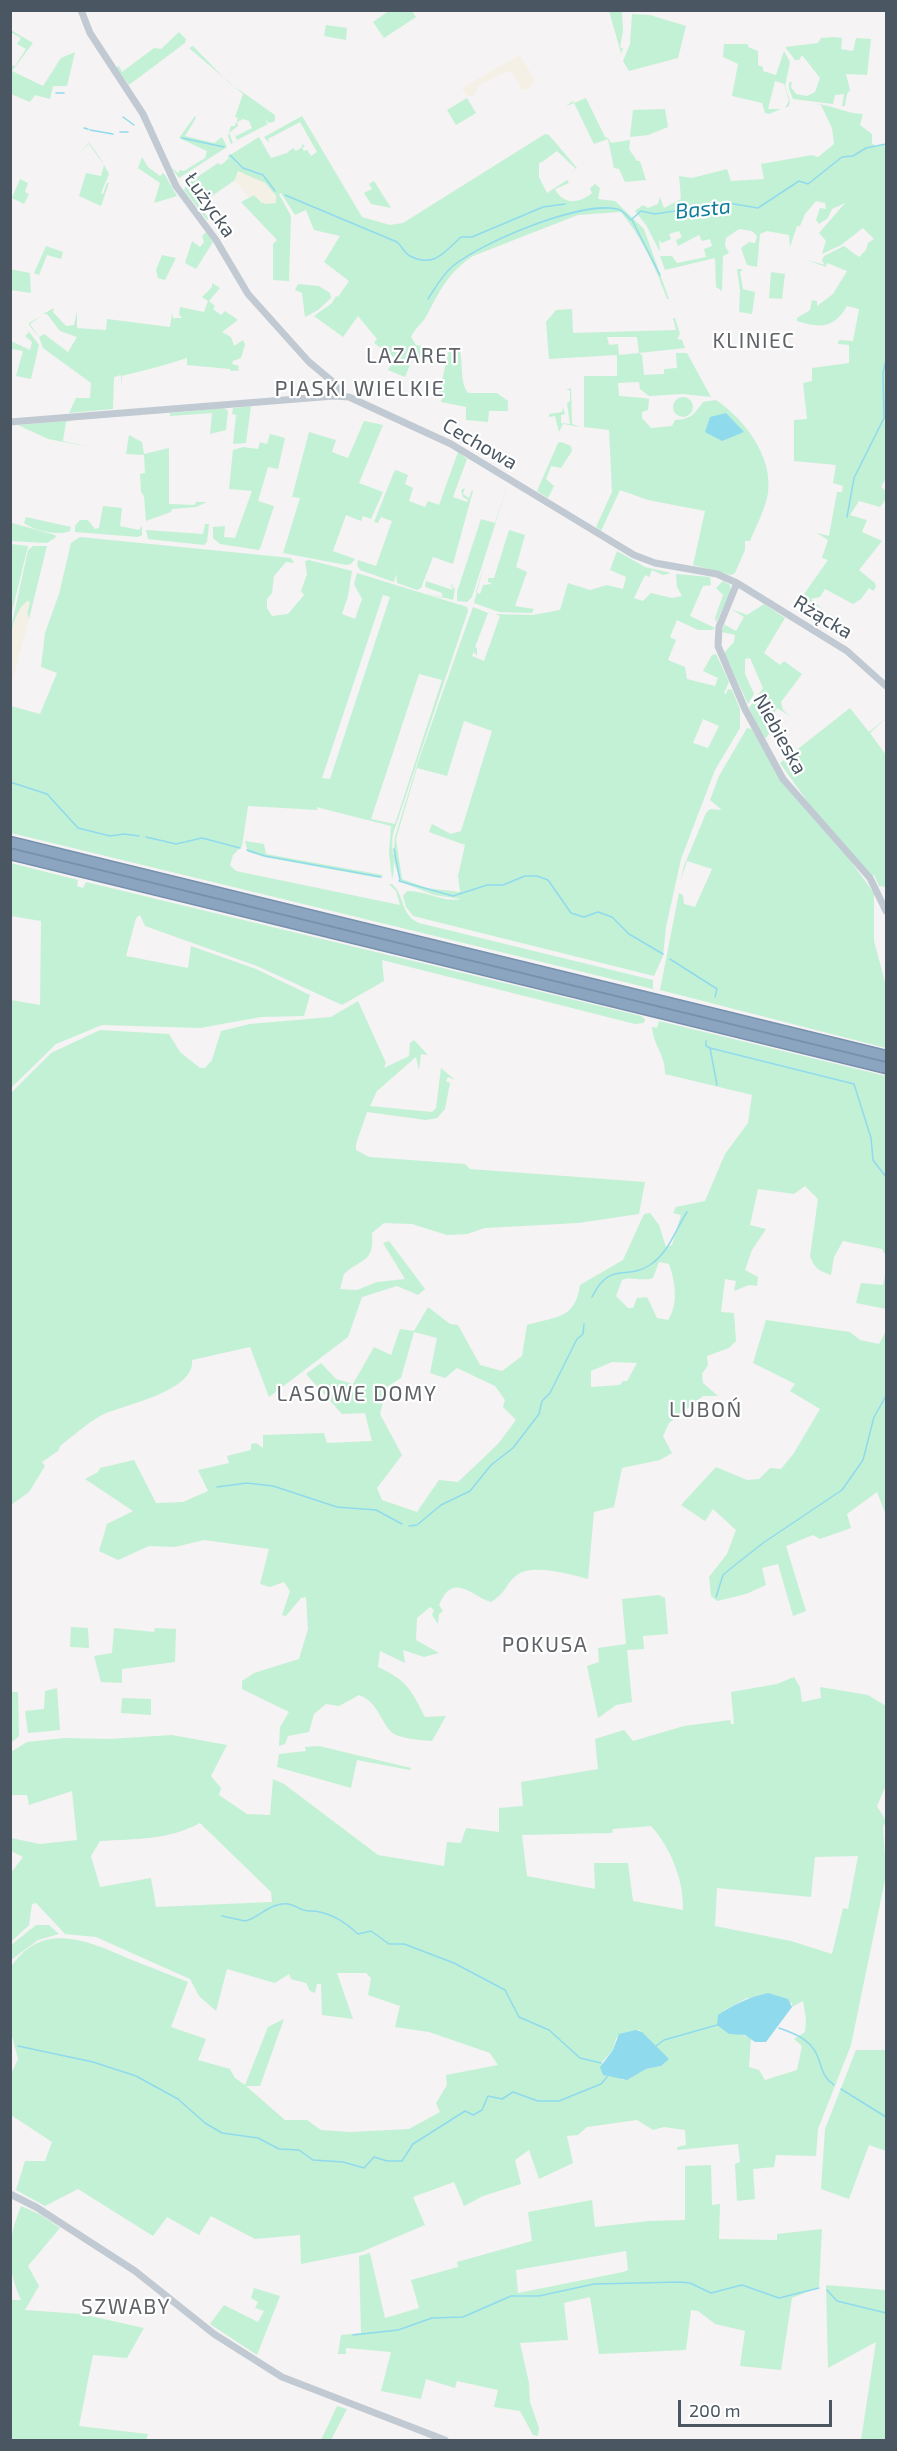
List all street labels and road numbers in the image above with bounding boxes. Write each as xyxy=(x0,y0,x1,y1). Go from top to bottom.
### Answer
street label: Łużycka xyxy=(179,168,241,242)
street label: Cechowa xyxy=(438,413,522,475)
street label: Rżącka xyxy=(789,590,857,644)
street label: Niebieska xyxy=(748,690,812,778)

